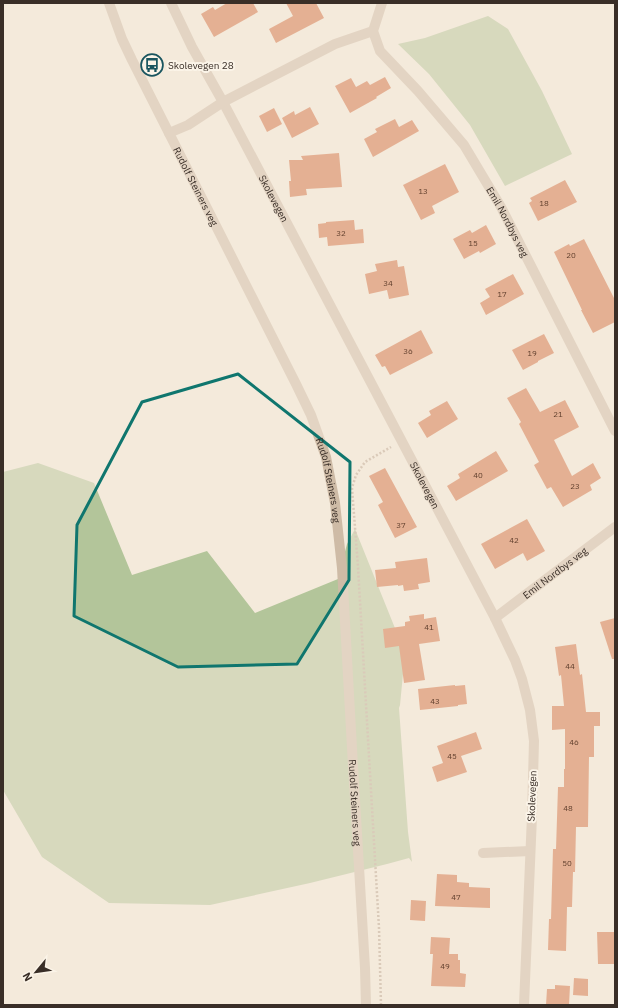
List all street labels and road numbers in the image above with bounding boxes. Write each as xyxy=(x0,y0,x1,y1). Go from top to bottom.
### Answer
street label: Rudolf Steiners veg xyxy=(170,145,222,229)
street label: Skolevegen xyxy=(256,173,292,224)
street label: Emil Nordbys veg xyxy=(484,184,532,260)
street label: Rudolf Steiners veg xyxy=(313,436,344,524)
street label: Skolevegen xyxy=(407,459,443,511)
street label: Emil Nordbys veg xyxy=(520,544,590,601)
street label: Rudolf Steiners veg xyxy=(346,759,364,847)
street label: Skolevegen xyxy=(525,770,539,822)

